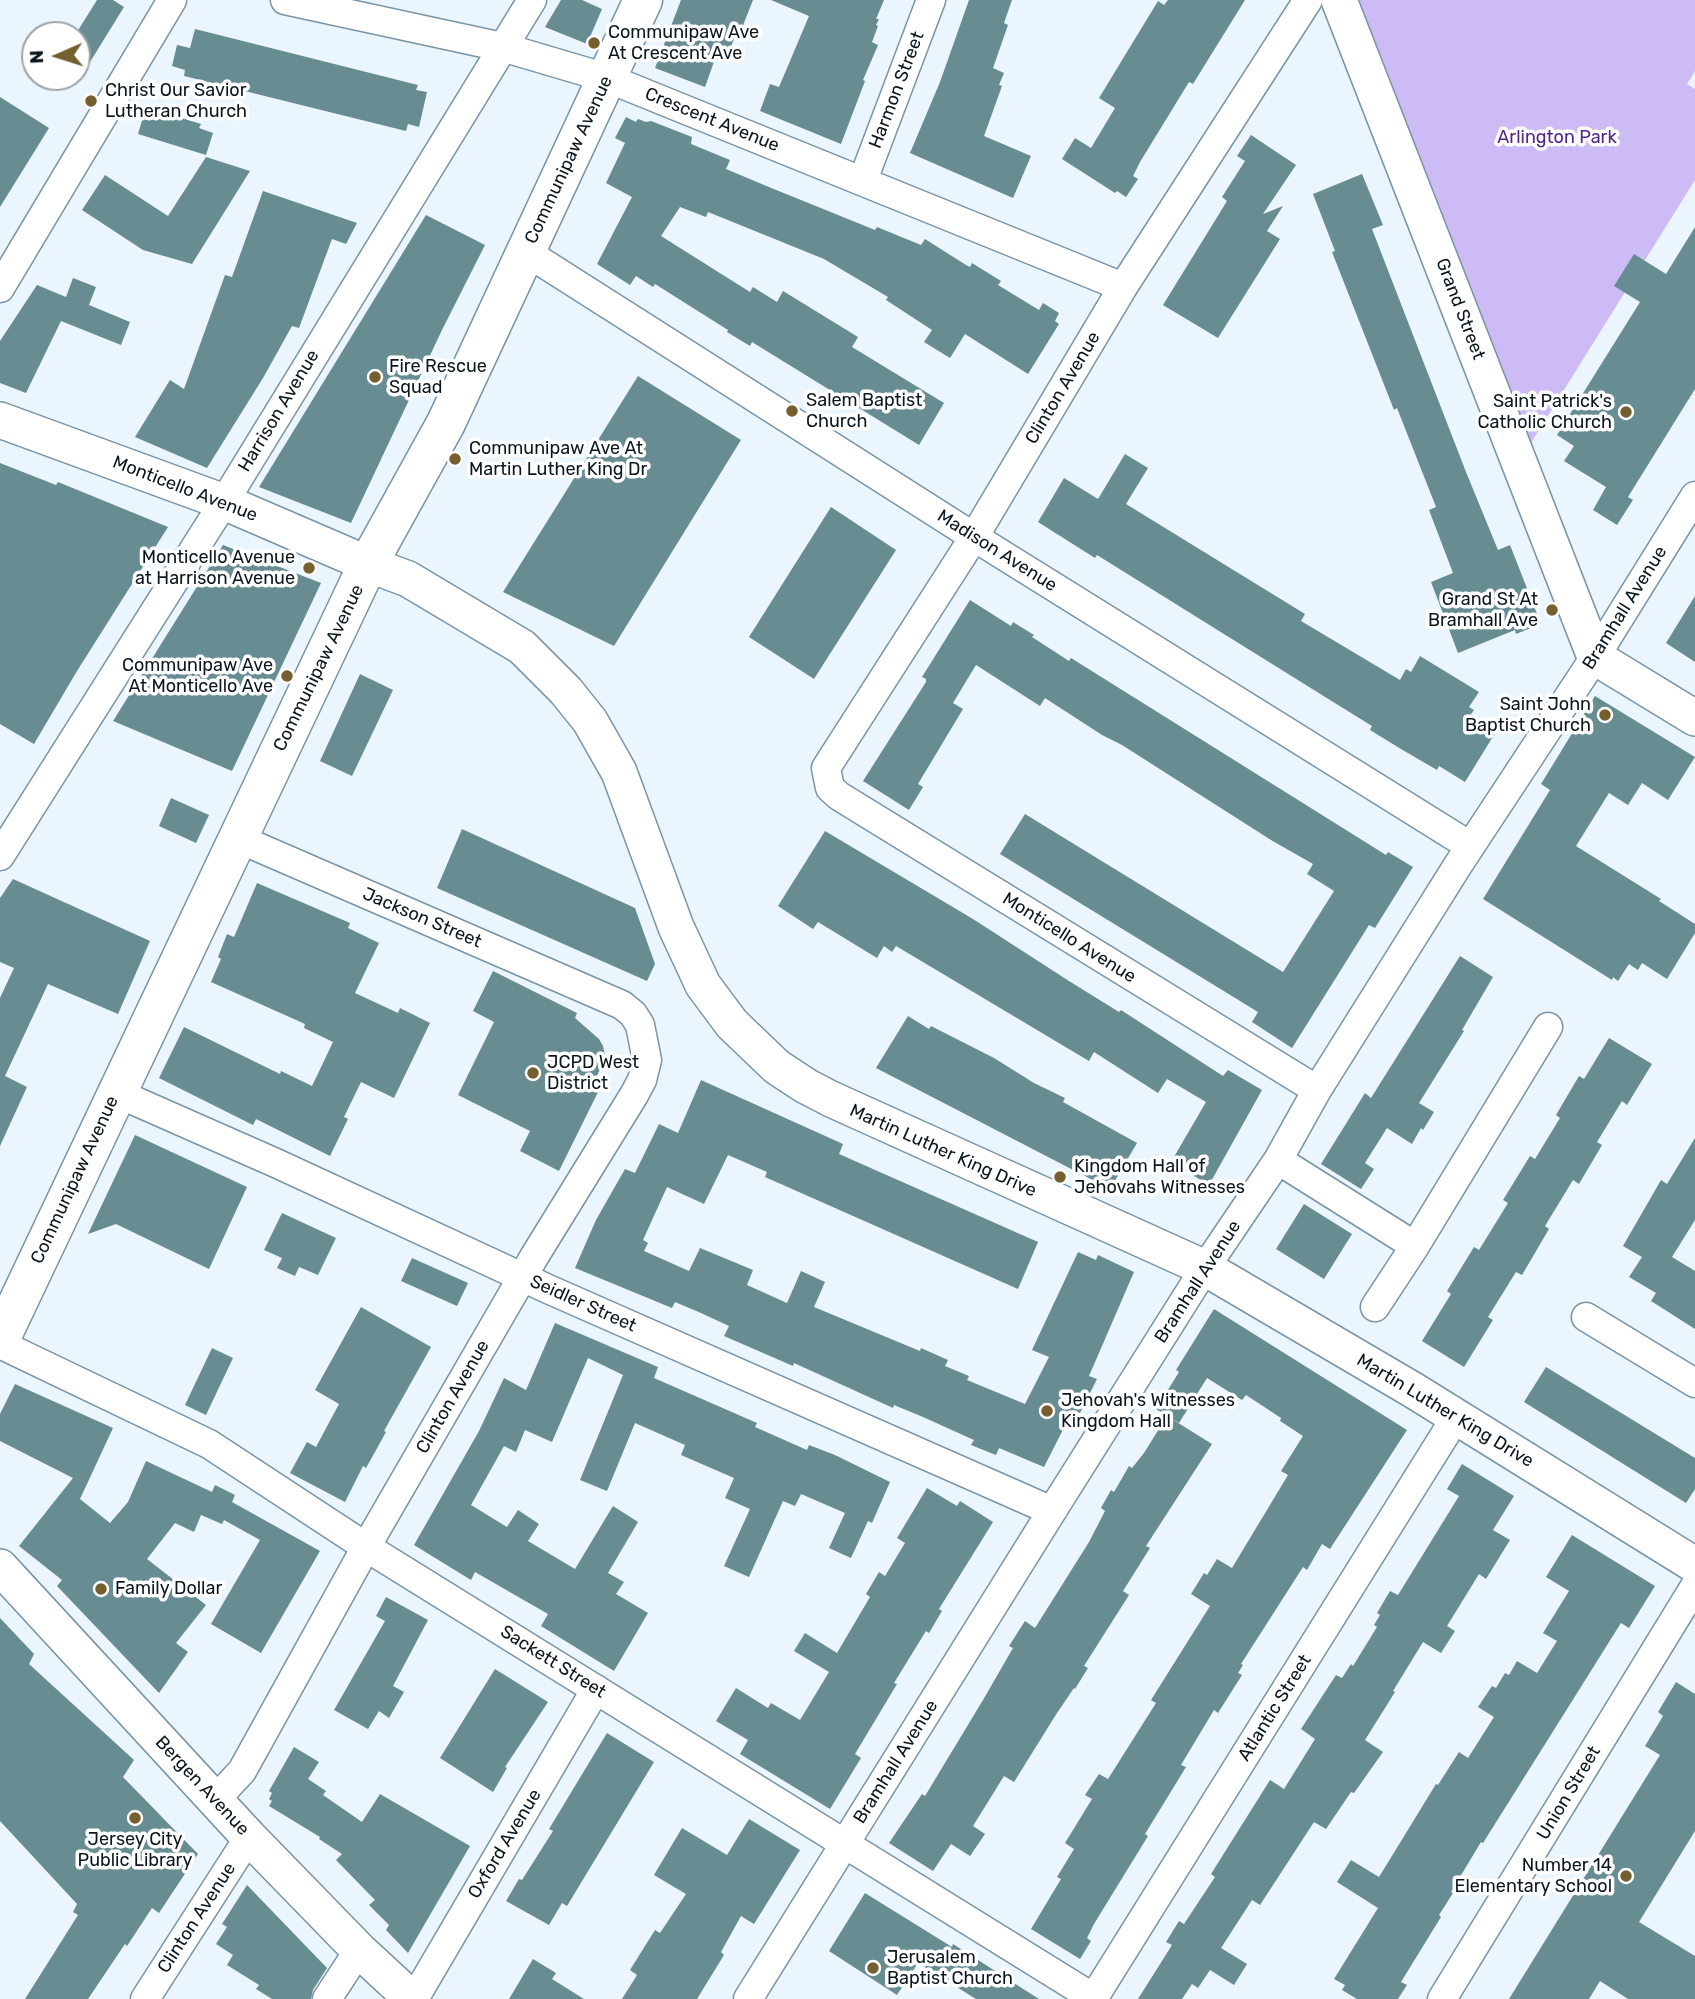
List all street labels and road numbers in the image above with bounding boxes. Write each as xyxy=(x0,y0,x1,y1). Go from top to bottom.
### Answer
street label: Harmon Street xyxy=(865,29,929,151)
street label: Communipaw Avenue xyxy=(521,73,617,247)
street label: Crescent Avenue xyxy=(642,83,782,157)
street label: Grand Street xyxy=(1431,255,1489,363)
street label: Clinton Avenue xyxy=(1021,328,1105,448)
street label: Harrison Avenue xyxy=(234,346,324,476)
street label: Monticello Avenue xyxy=(110,451,260,527)
street label: Madison Avenue xyxy=(933,505,1061,597)
street label: Bramhall Avenue xyxy=(1578,542,1672,674)
street label: Communipaw Avenue xyxy=(269,581,369,755)
street label: Jackson Street xyxy=(359,883,485,953)
street label: Monticello Avenue xyxy=(998,888,1140,988)
street label: Communipaw Avenue xyxy=(27,1093,123,1267)
street label: Martin Luther King Drive xyxy=(846,1100,1040,1202)
street label: Bramhall Avenue xyxy=(1150,1217,1246,1347)
street label: Seidler Street xyxy=(526,1271,640,1337)
street label: Clinton Avenue xyxy=(412,1337,494,1457)
street label: Martin Luther King Drive xyxy=(1353,1350,1537,1472)
street label: Sackett Street xyxy=(496,1621,610,1703)
street label: Atlantic Street xyxy=(1234,1651,1316,1765)
street label: Bramhall Avenue xyxy=(849,1696,943,1828)
street label: Bergen Avenue xyxy=(150,1732,254,1840)
street label: Union Street xyxy=(1533,1742,1605,1844)
street label: Oxford Avenue xyxy=(464,1785,546,1903)
street label: Clinton Avenue xyxy=(153,1859,241,1977)

